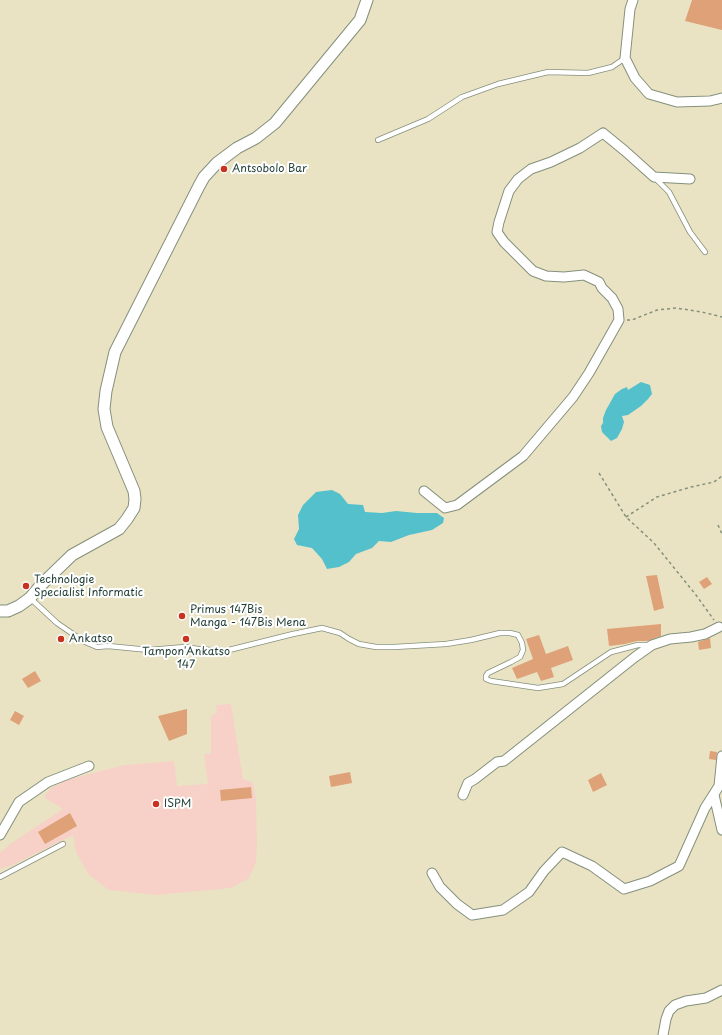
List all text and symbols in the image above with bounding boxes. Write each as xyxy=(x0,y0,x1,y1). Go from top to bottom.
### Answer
place label: Antsobolo Bar xyxy=(232,162,307,176)
marker: Antsobolo Bar xyxy=(219,164,229,174)
place label: Technologie Specialist Informatic xyxy=(34,573,143,599)
marker: Technologie Specialist Informatic xyxy=(21,581,31,591)
place label: Primus 147Bis Manga - 147Bis Mena xyxy=(190,603,306,629)
marker: Primus 147Bis Manga - 147Bis Mena xyxy=(177,611,187,621)
place label: Ankatso xyxy=(69,632,113,646)
marker: Ankatso xyxy=(56,634,66,644)
marker: Tampon'Ankatso 147 xyxy=(181,634,191,644)
place label: Tampon'Ankatso 147 xyxy=(142,645,230,671)
place label: ISPM xyxy=(164,797,191,811)
marker: ISPM xyxy=(151,799,161,809)

